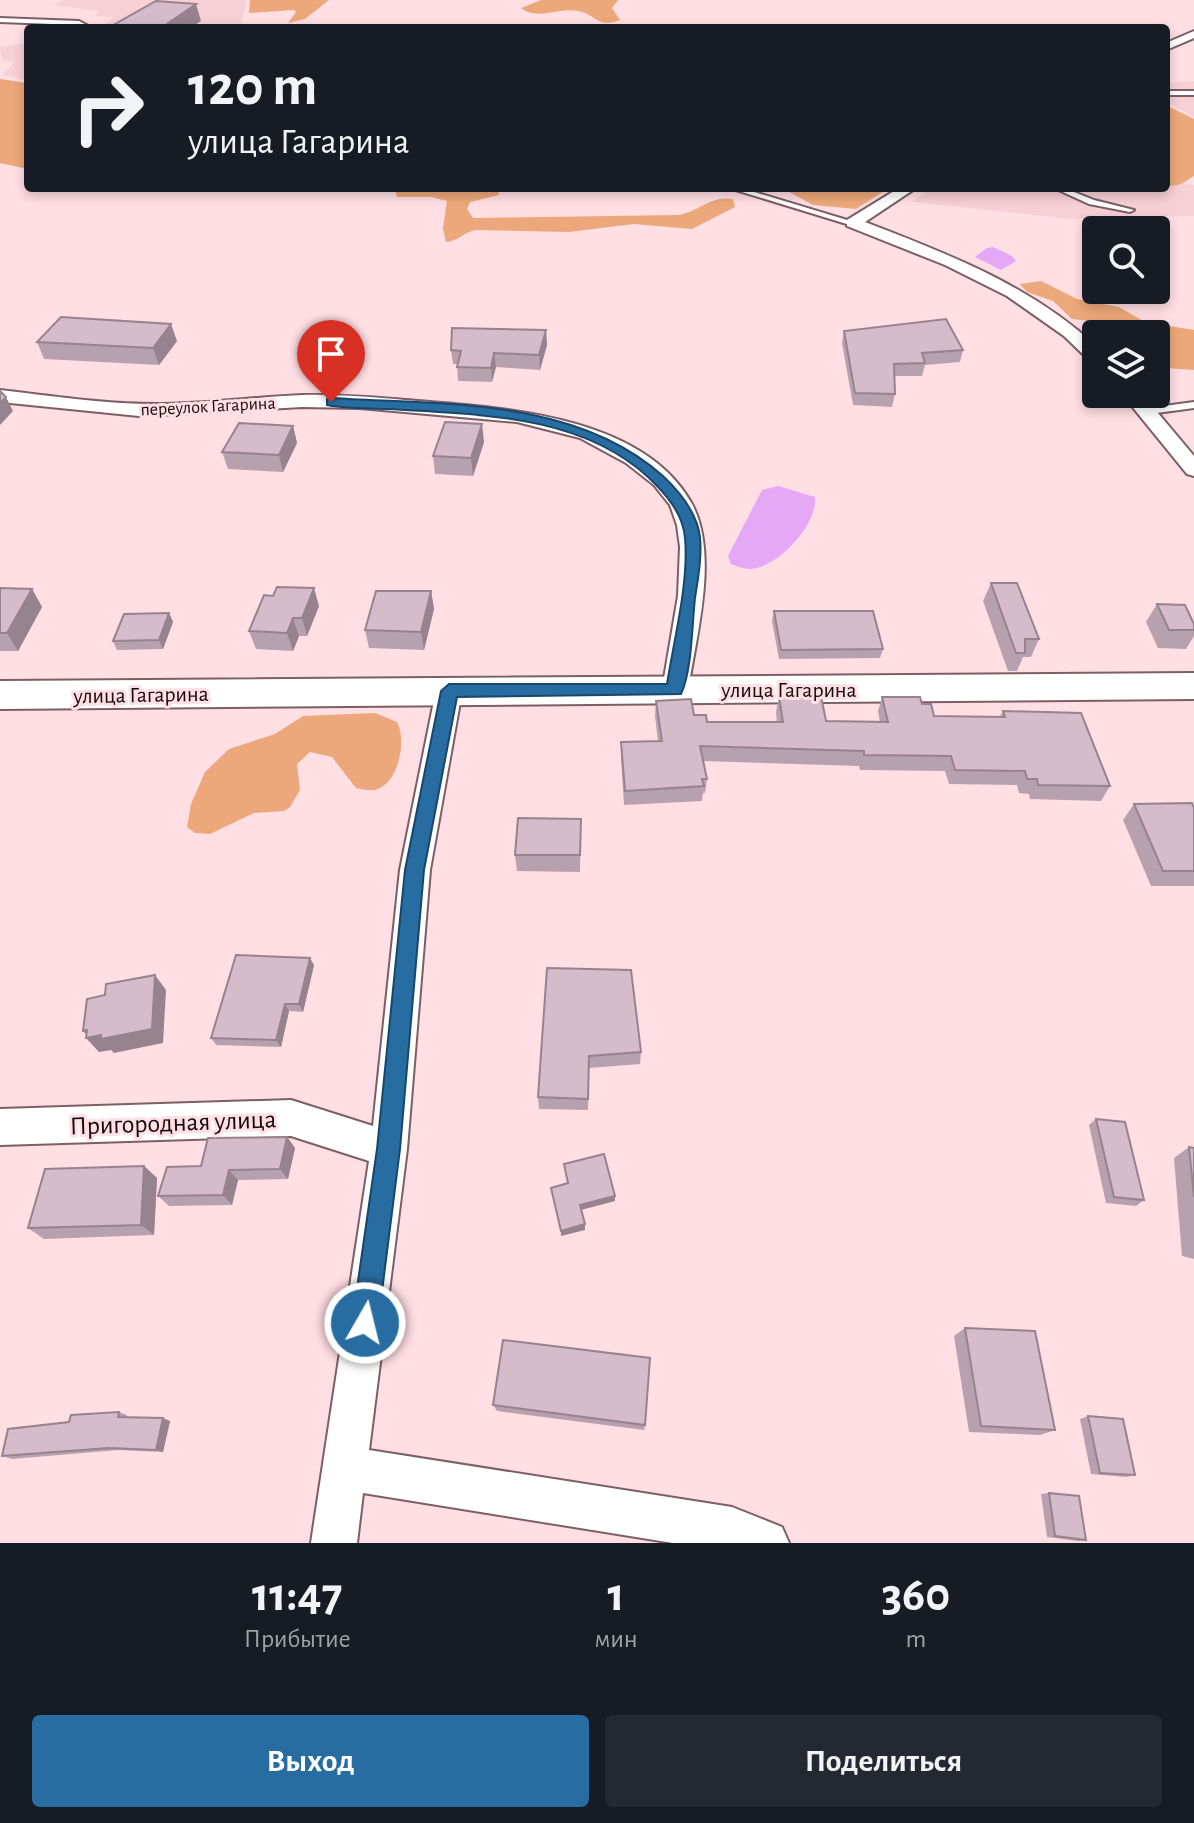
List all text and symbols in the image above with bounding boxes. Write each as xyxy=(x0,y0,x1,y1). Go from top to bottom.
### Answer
icon: right xyxy=(56,56,160,160)
text: 120 m xyxy=(188,59,317,115)
text: улица Гагарина xyxy=(188,124,409,160)
map controls xyxy=(1082,216,1170,408)
button: search xyxy=(1082,216,1170,304)
pin xyxy=(297,320,365,402)
button: layers xyxy=(1082,320,1170,408)
icon: arrive xyxy=(309,332,353,376)
street label: переулок Гагарина xyxy=(140,394,276,420)
street label: улица Гагарина xyxy=(720,679,857,701)
street label: улица Гагарина xyxy=(72,683,209,707)
street label: Пригородная улица xyxy=(69,1106,277,1140)
position arrow xyxy=(323,1281,407,1365)
text: 11:47 xyxy=(252,1572,342,1620)
text: 1 xyxy=(607,1572,625,1620)
text: 360 xyxy=(881,1572,950,1620)
text: Прибытие xyxy=(244,1626,351,1652)
text: мин xyxy=(595,1626,638,1652)
text: m xyxy=(905,1626,926,1652)
button: Выход xyxy=(32,1715,589,1807)
button: Поделиться xyxy=(605,1715,1162,1807)

